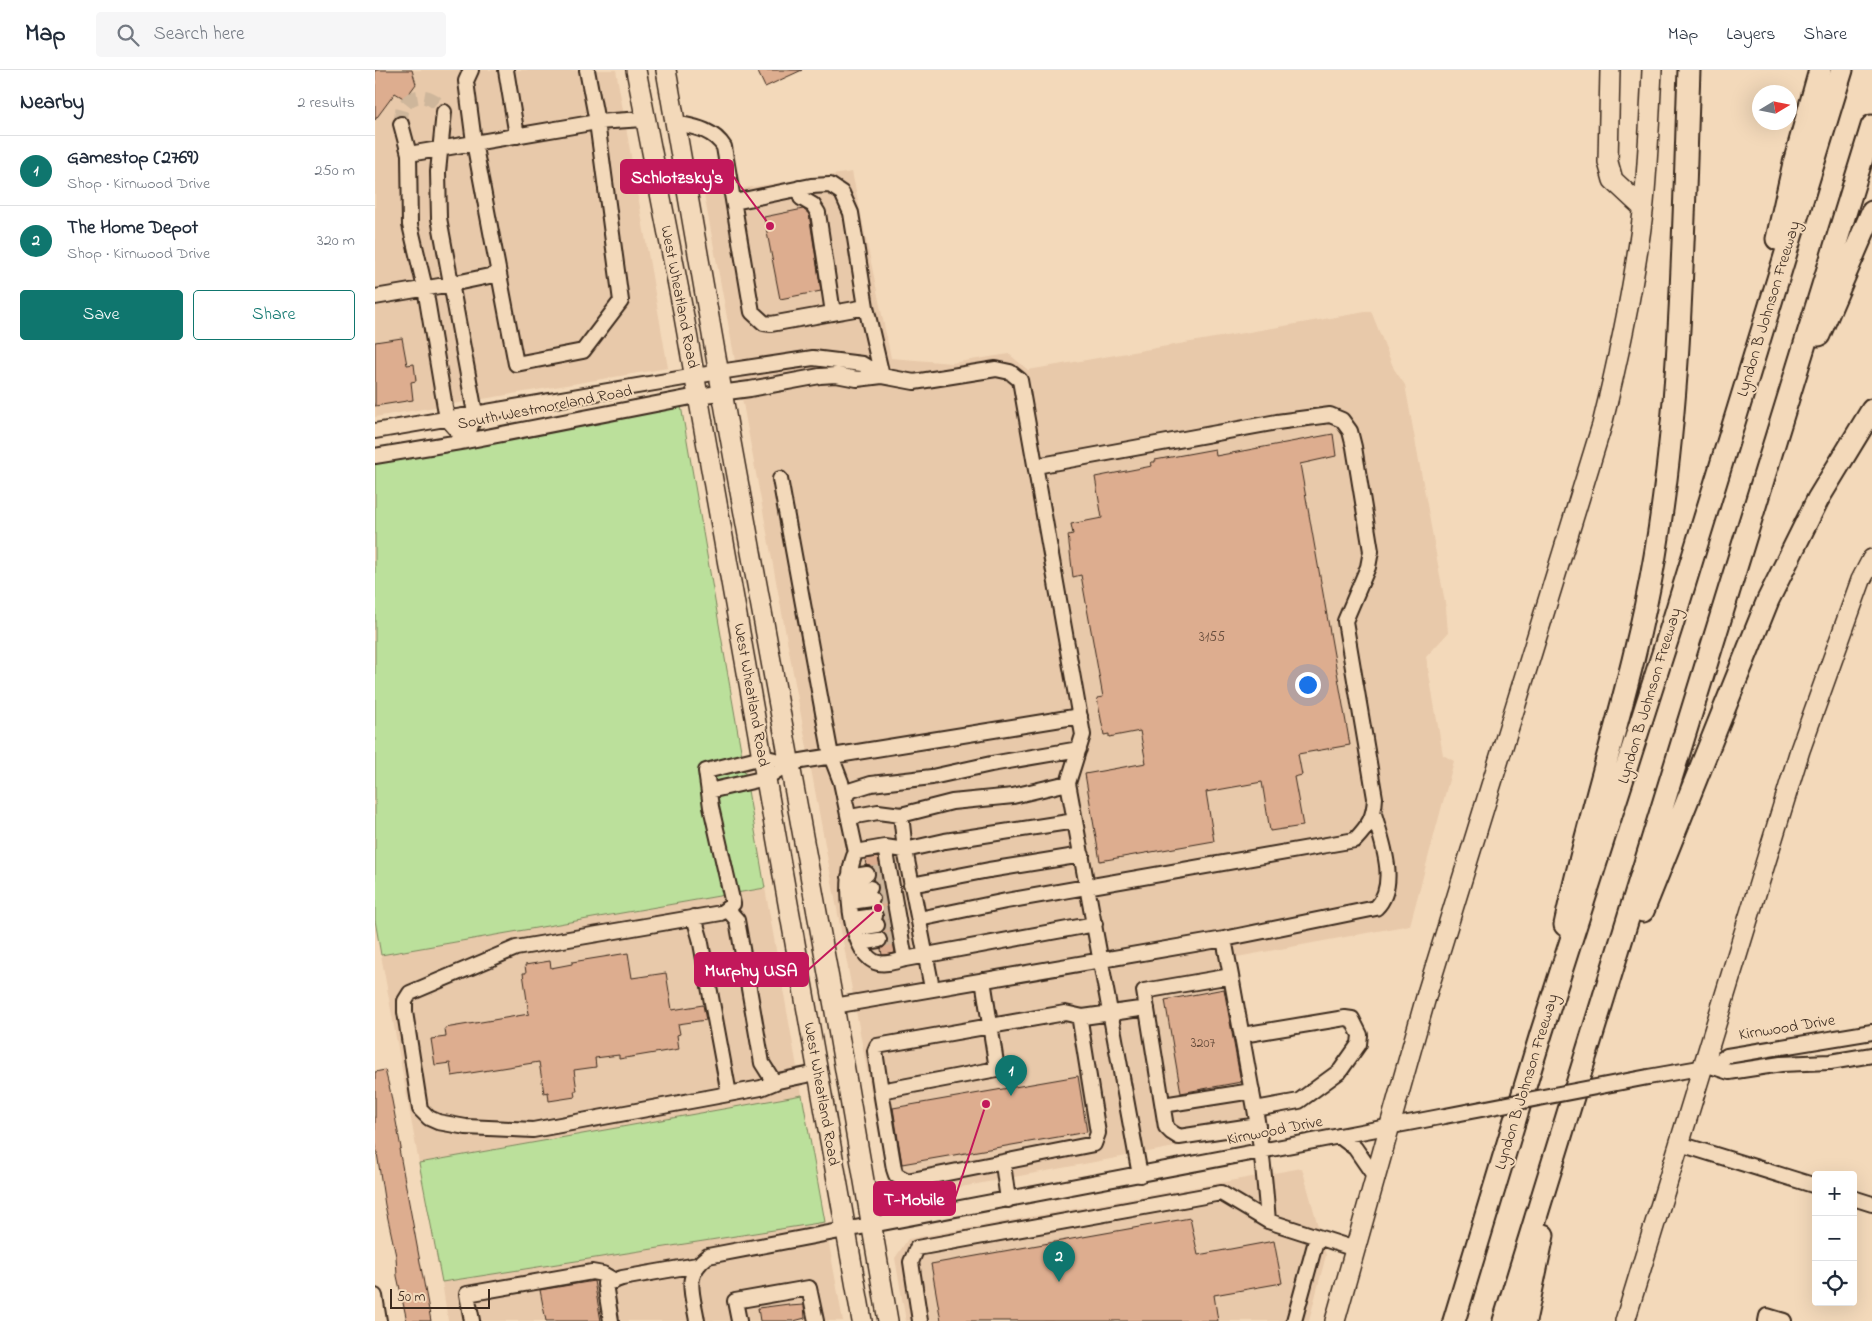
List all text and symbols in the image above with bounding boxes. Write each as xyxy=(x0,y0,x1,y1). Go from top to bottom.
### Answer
search box xyxy=(96,12,446,57)
text: Map xyxy=(25,17,66,52)
icon: search xyxy=(114,21,142,49)
text: Search here xyxy=(154,21,245,48)
text: Map xyxy=(1668,22,1698,48)
text: Layers xyxy=(1726,22,1776,48)
text: Share xyxy=(1804,22,1847,48)
north arrow xyxy=(1752,85,1797,130)
text: Nearby xyxy=(20,88,84,118)
text: 2 results xyxy=(297,91,355,115)
text: Gamestop (2769) xyxy=(67,145,198,172)
text: 1 xyxy=(33,159,39,183)
text: 250 m xyxy=(315,159,355,183)
callout: Schlotzsky's xyxy=(621,160,733,193)
text: Schlotzsky's xyxy=(631,166,723,193)
text: Shop · Kirnwood Drive xyxy=(67,172,210,196)
text: The Home Depot xyxy=(67,215,198,242)
street label: Lyndon B Johnson Freeway xyxy=(1731,218,1807,400)
street label: West Wheatland Road xyxy=(653,223,705,371)
text: 2 xyxy=(32,229,40,253)
text: 320 m xyxy=(317,229,355,253)
text: Shop · Kirnwood Drive xyxy=(67,242,210,266)
button: Save xyxy=(20,290,183,340)
button: Share xyxy=(193,290,355,340)
street label: South Westmoreland Road xyxy=(456,379,634,437)
street label: Lyndon B Johnson Freeway xyxy=(1612,605,1688,787)
street label: West Wheatland Road xyxy=(727,621,775,769)
house number: 3155 xyxy=(1199,627,1225,648)
your location xyxy=(1295,672,1321,698)
callout: Murphy USA xyxy=(695,953,808,986)
text: Murphy USA xyxy=(704,959,798,986)
street label: Lyndon B Johnson Freeway xyxy=(1489,991,1565,1173)
street label: Kirnwood Drive xyxy=(1737,1008,1838,1047)
street label: West Wheatland Road xyxy=(797,1020,845,1168)
house number: 3207 xyxy=(1191,1033,1216,1054)
pin: 1 xyxy=(995,1055,1027,1096)
street label: Kirnwood Drive xyxy=(1225,1110,1326,1152)
map controls xyxy=(1812,1171,1857,1306)
button: + xyxy=(1812,1171,1857,1216)
callout: T-Mobile xyxy=(874,1182,955,1215)
text: T-Mobile xyxy=(884,1188,945,1214)
button: − xyxy=(1812,1216,1857,1261)
pin: 2 xyxy=(1043,1241,1075,1282)
button: locate xyxy=(1812,1261,1857,1306)
scale bar xyxy=(390,1286,490,1309)
text: 50 m xyxy=(397,1287,425,1308)

